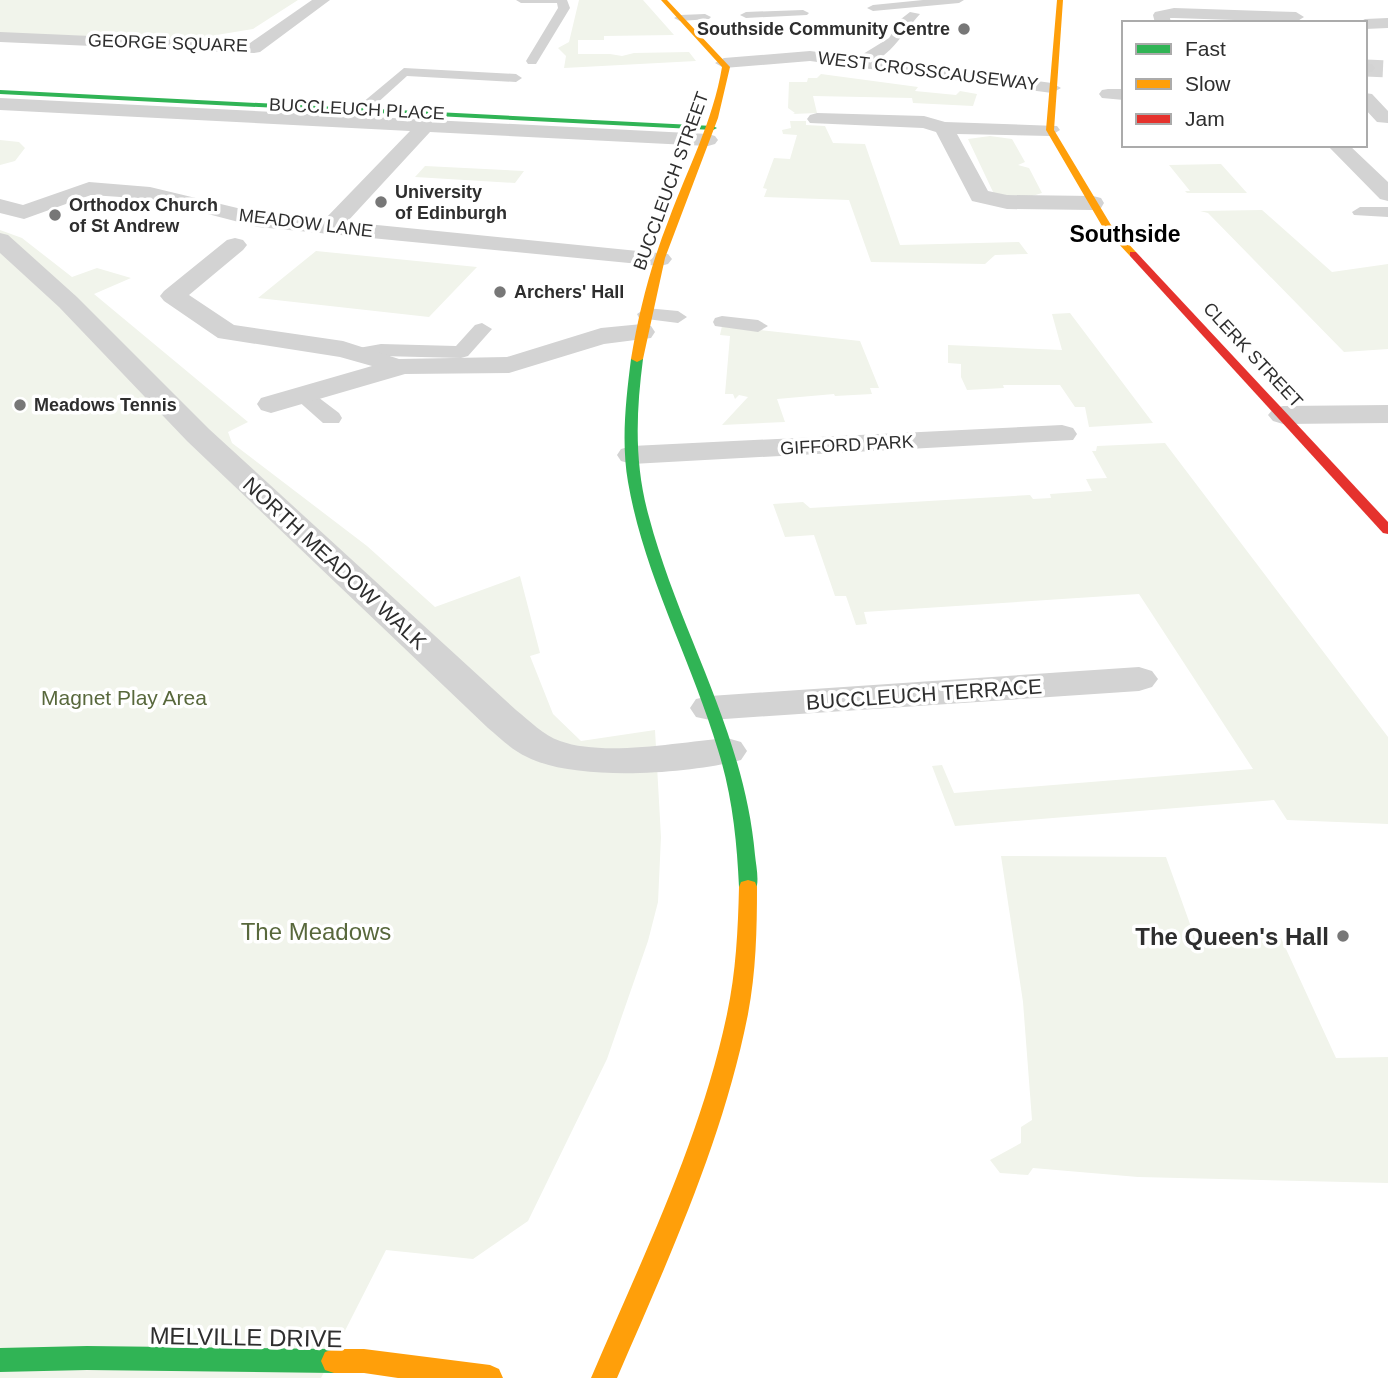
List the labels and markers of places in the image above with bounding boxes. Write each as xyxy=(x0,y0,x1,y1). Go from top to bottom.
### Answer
place label: Southside Community Centre xyxy=(697,19,950,39)
marker: Southside Community Centre xyxy=(956,21,972,37)
place label: University of Edinburgh xyxy=(395,182,507,223)
marker: University of Edinburgh xyxy=(373,194,389,210)
place label: Orthodox Church of St Andrew xyxy=(69,195,218,236)
marker: Orthodox Church of St Andrew xyxy=(47,207,63,223)
place label: Archers' Hall xyxy=(514,282,624,302)
marker: Archers' Hall xyxy=(492,284,508,300)
place label: Meadows Tennis xyxy=(34,395,177,415)
marker: Meadows Tennis xyxy=(12,397,28,413)
place label: The Queen's Hall xyxy=(1135,923,1329,950)
marker: The Queen's Hall xyxy=(1335,928,1351,944)

